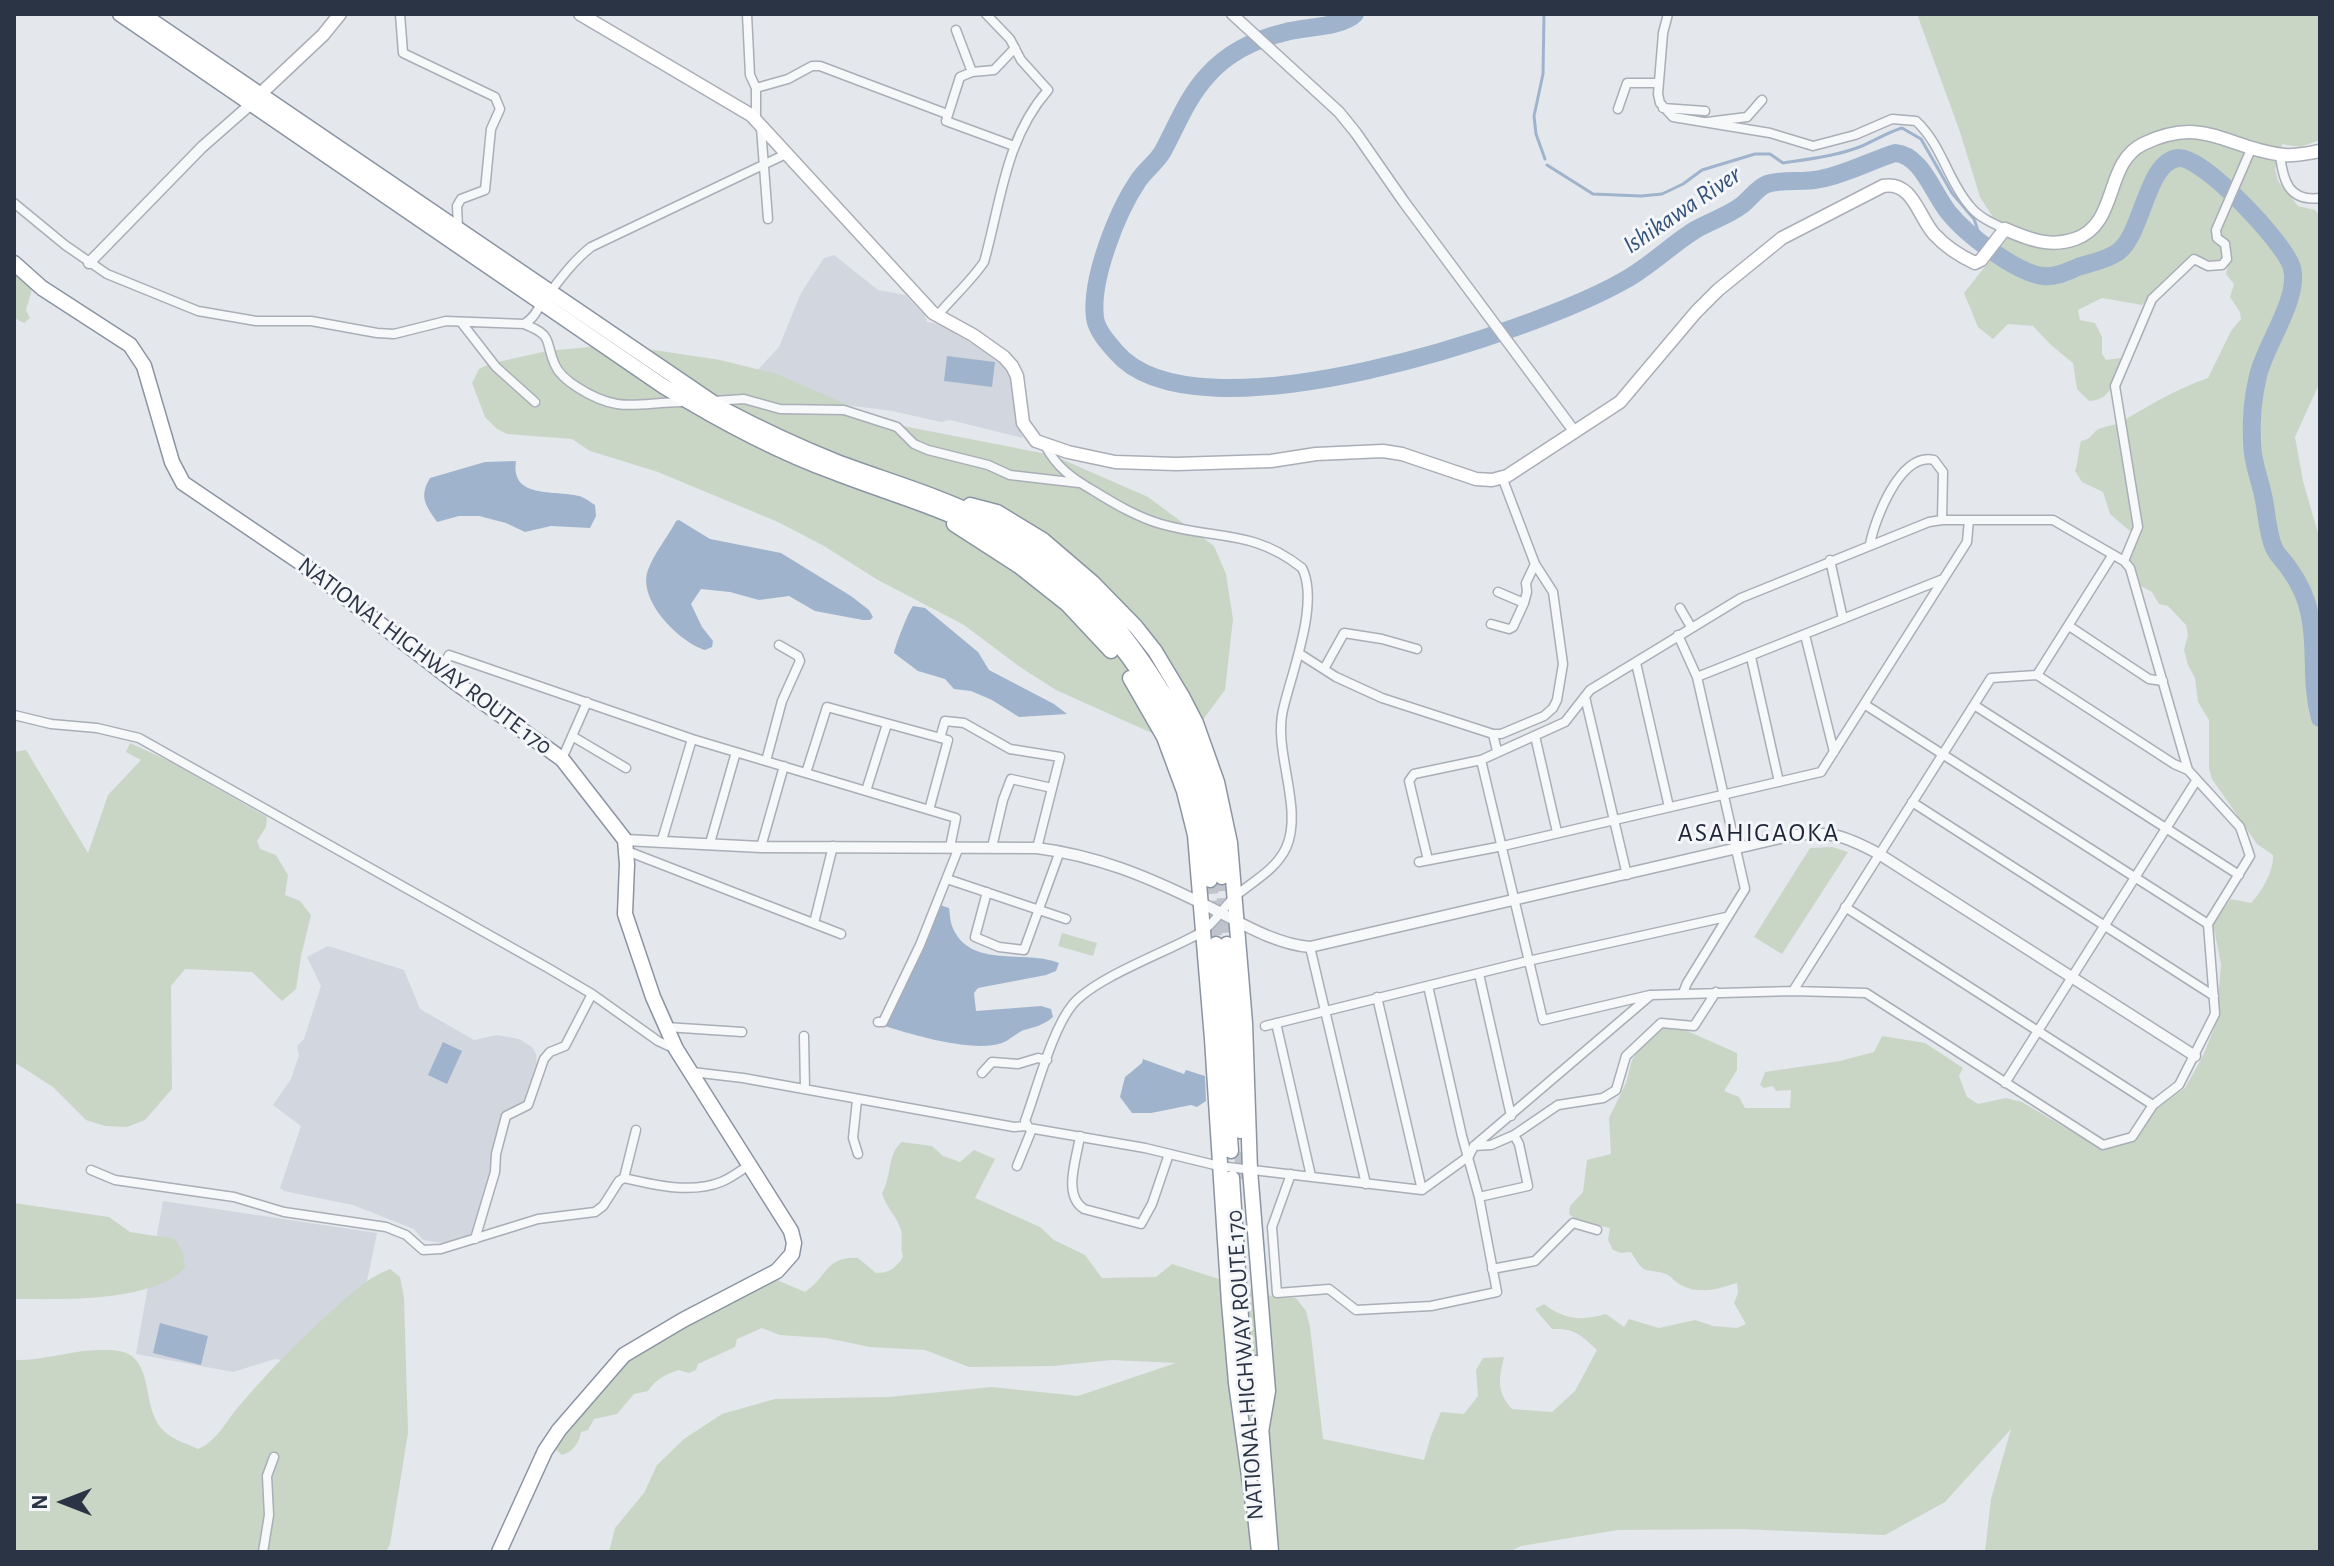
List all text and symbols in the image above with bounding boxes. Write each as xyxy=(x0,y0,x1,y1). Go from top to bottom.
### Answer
water label: Ishikawa River xyxy=(1617,159,1747,261)
street label: NATIONAL HIGHWAY ROUTE 170 xyxy=(292,551,558,761)
district label: ASAHIGAOKA xyxy=(1678,817,1840,849)
street label: NATIONAL HIGHWAY ROUTE 170 xyxy=(1220,1209,1270,1521)
north arrow xyxy=(24,1462,104,1542)
text: N xyxy=(29,1494,51,1510)

